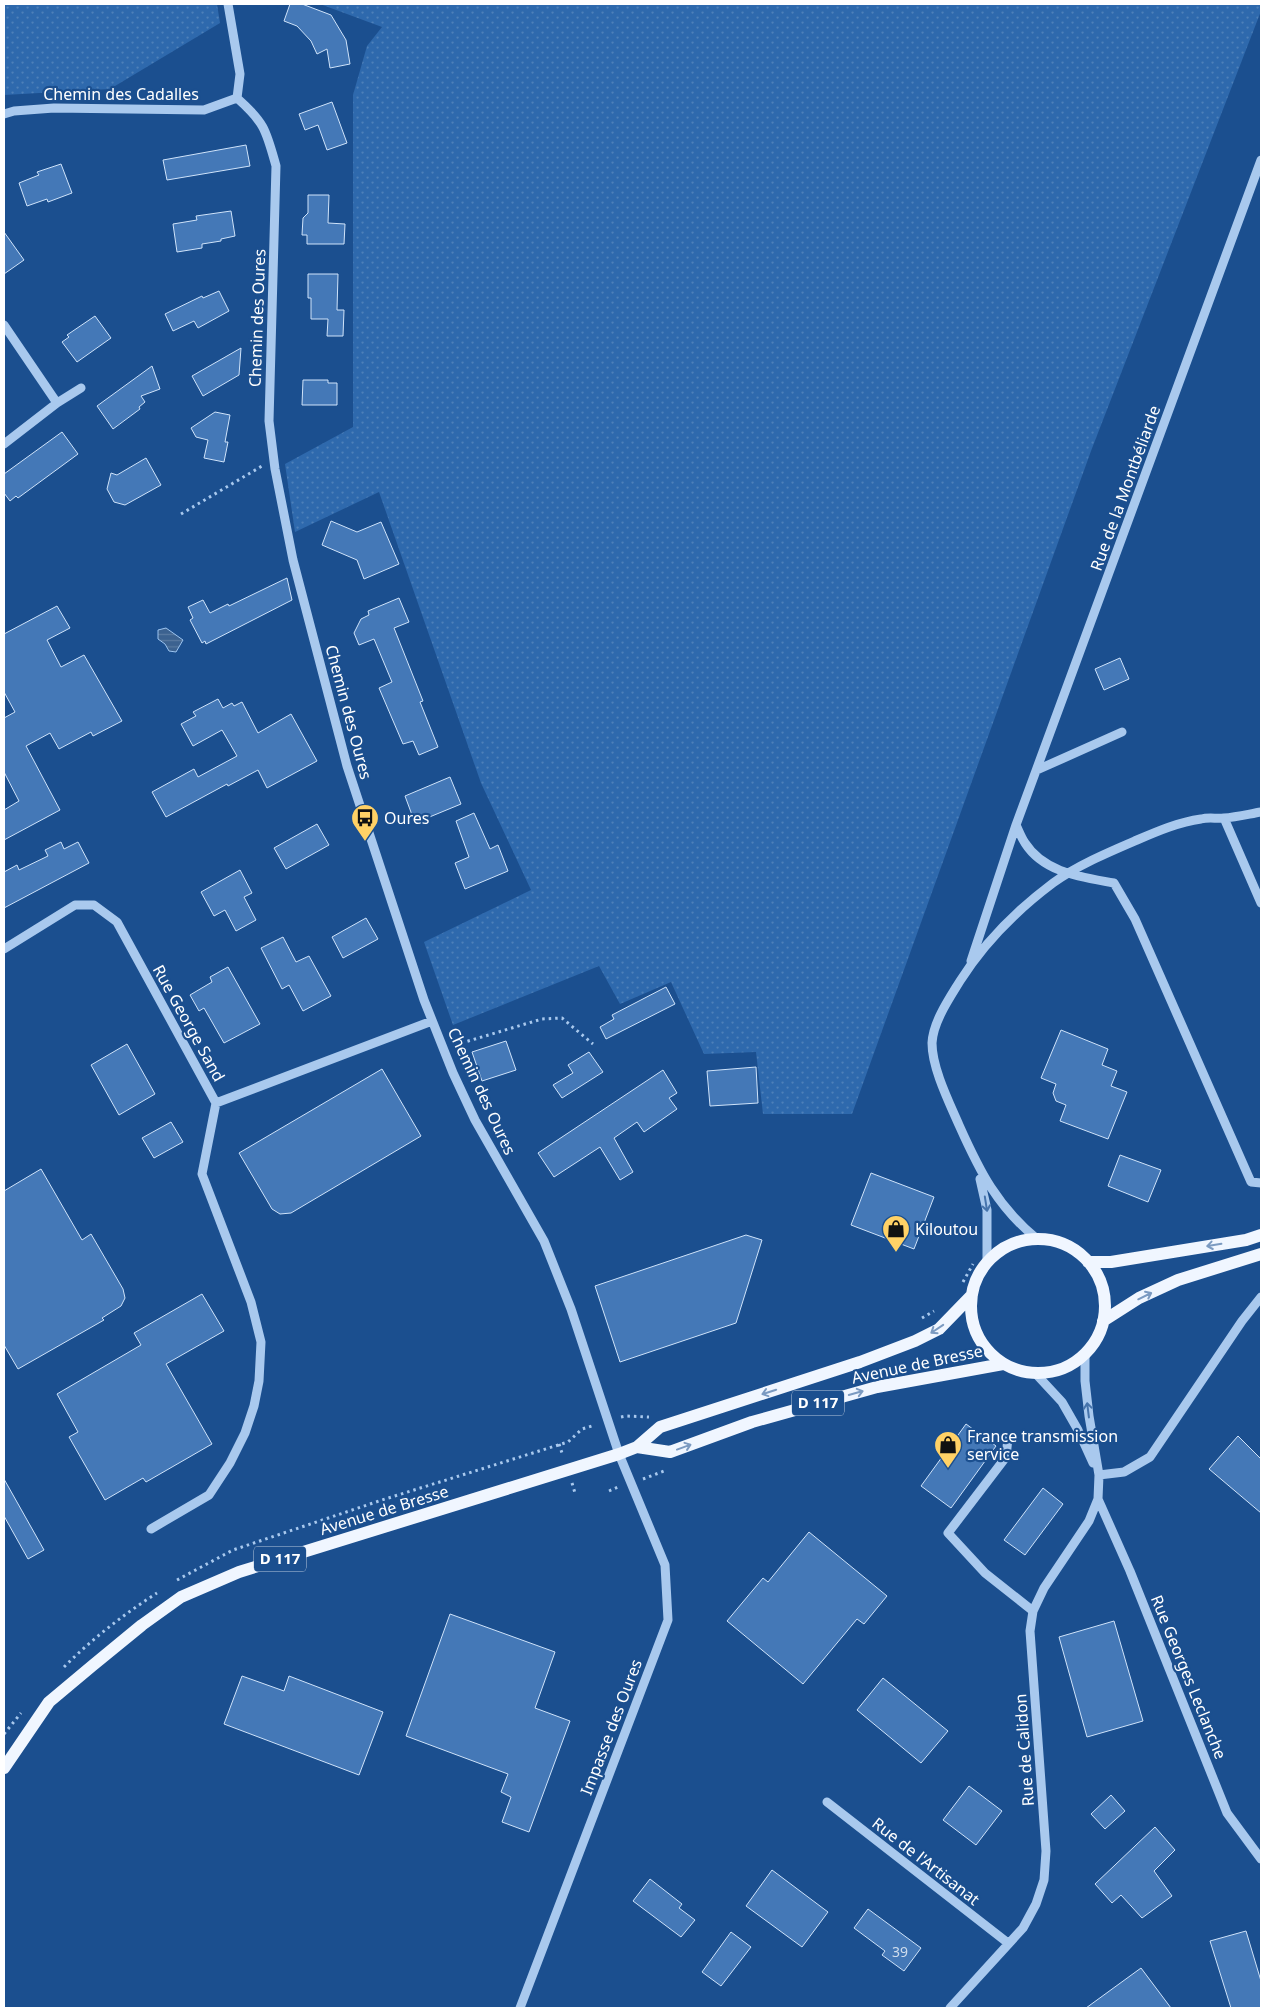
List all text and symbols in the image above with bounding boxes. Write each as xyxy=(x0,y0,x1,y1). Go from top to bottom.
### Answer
street label: Chemin des Cadalles xyxy=(43,83,199,105)
street label: Chemin des Oures xyxy=(244,249,270,387)
street label: Rue de la Montbéliarde xyxy=(1085,402,1165,574)
street label: Chemin des Oures xyxy=(320,642,378,782)
bus stop icon: Oures xyxy=(350,803,380,842)
place label: Oures xyxy=(384,807,429,829)
street label: Rue George Sand xyxy=(148,961,230,1085)
street label: Chemin des Oures xyxy=(443,1024,521,1158)
one-way arrow xyxy=(981,1196,991,1212)
shop icon: Kiloutou xyxy=(881,1214,911,1253)
place label: Kiloutou xyxy=(915,1218,978,1240)
one-way arrow xyxy=(1206,1240,1222,1250)
one-way arrow xyxy=(1137,1290,1152,1300)
one-way arrow xyxy=(930,1324,944,1334)
street label: Avenue de Bresse xyxy=(849,1339,985,1389)
one-way arrow xyxy=(761,1387,777,1397)
one-way arrow xyxy=(848,1387,864,1397)
road number: D 117 xyxy=(792,1390,844,1416)
one-way arrow xyxy=(1083,1402,1093,1418)
place label: France transmission service xyxy=(967,1425,1118,1465)
shop icon: France transmission service xyxy=(933,1430,963,1469)
one-way arrow xyxy=(676,1442,692,1451)
street label: Avenue de Bresse xyxy=(317,1480,451,1540)
road number: D 117 xyxy=(254,1546,306,1572)
street label: Rue Georges Leclanche xyxy=(1146,1592,1232,1762)
street label: Impasse des Oures xyxy=(575,1656,647,1798)
street label: Rue de Calidon xyxy=(1009,1693,1039,1807)
street label: Rue de l'Artisanat xyxy=(868,1812,984,1910)
house number: 39 xyxy=(892,1942,908,1961)

